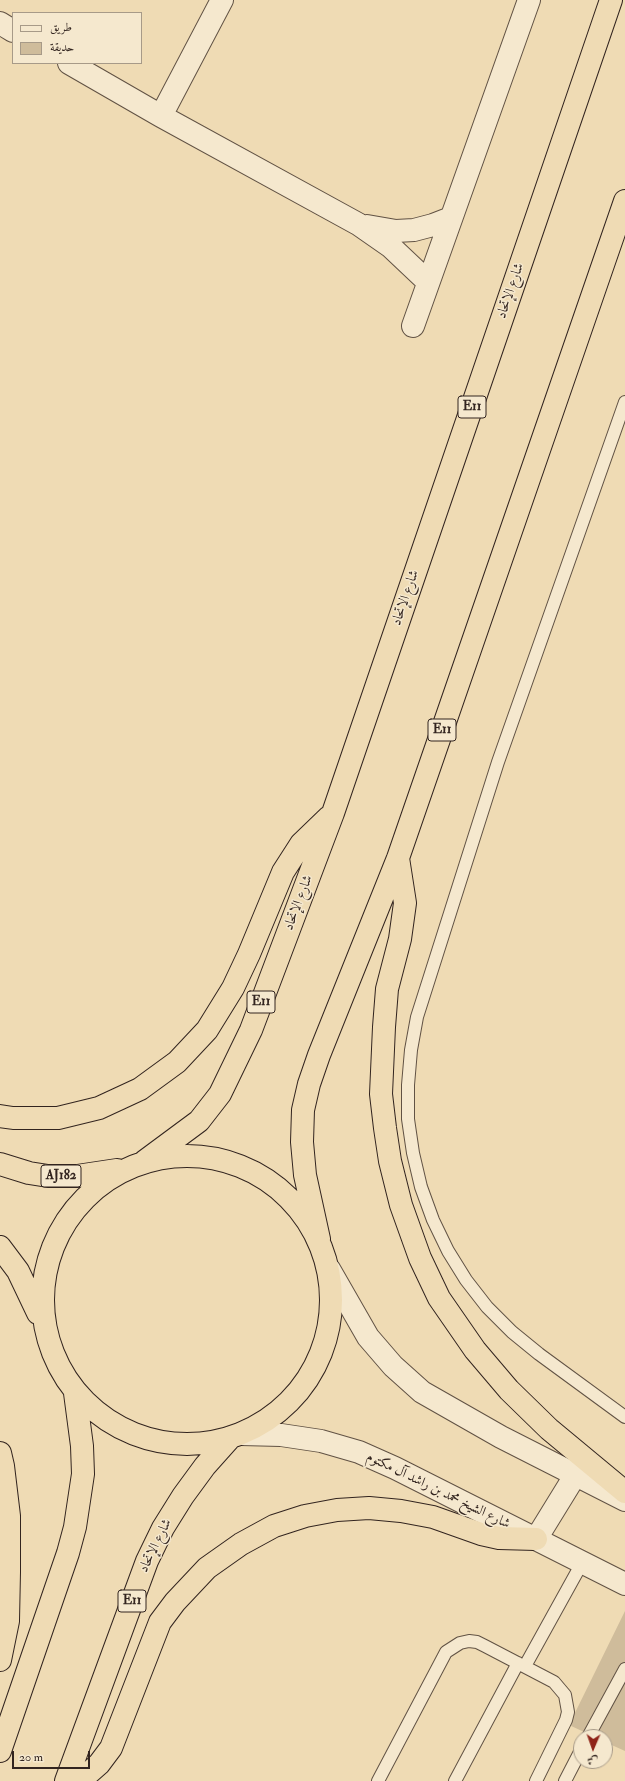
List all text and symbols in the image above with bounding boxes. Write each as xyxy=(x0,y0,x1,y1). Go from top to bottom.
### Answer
legend xyxy=(12,12,142,64)
text: طريق xyxy=(50,20,72,35)
text: حديقة xyxy=(50,40,74,55)
street label: شارع الإتحاد xyxy=(494,261,528,321)
road number: E11 xyxy=(458,396,486,418)
street label: شارع الإتحاد xyxy=(389,568,423,628)
road number: E11 xyxy=(428,719,456,741)
street label: شارع الإتحاد xyxy=(281,873,317,933)
road number: E11 xyxy=(247,991,275,1013)
road number: AJ182 xyxy=(41,1165,81,1187)
street label: شارع الشيخ محمد بن راشد آل مكتوم xyxy=(363,1449,513,1533)
street label: شارع الإتحاد xyxy=(136,1516,176,1576)
road number: E11 xyxy=(118,1590,146,1612)
north arrow xyxy=(573,1729,613,1769)
scale bar xyxy=(14,1743,92,1769)
text: 20 m xyxy=(19,1750,43,1765)
text: ش xyxy=(587,1754,598,1767)

